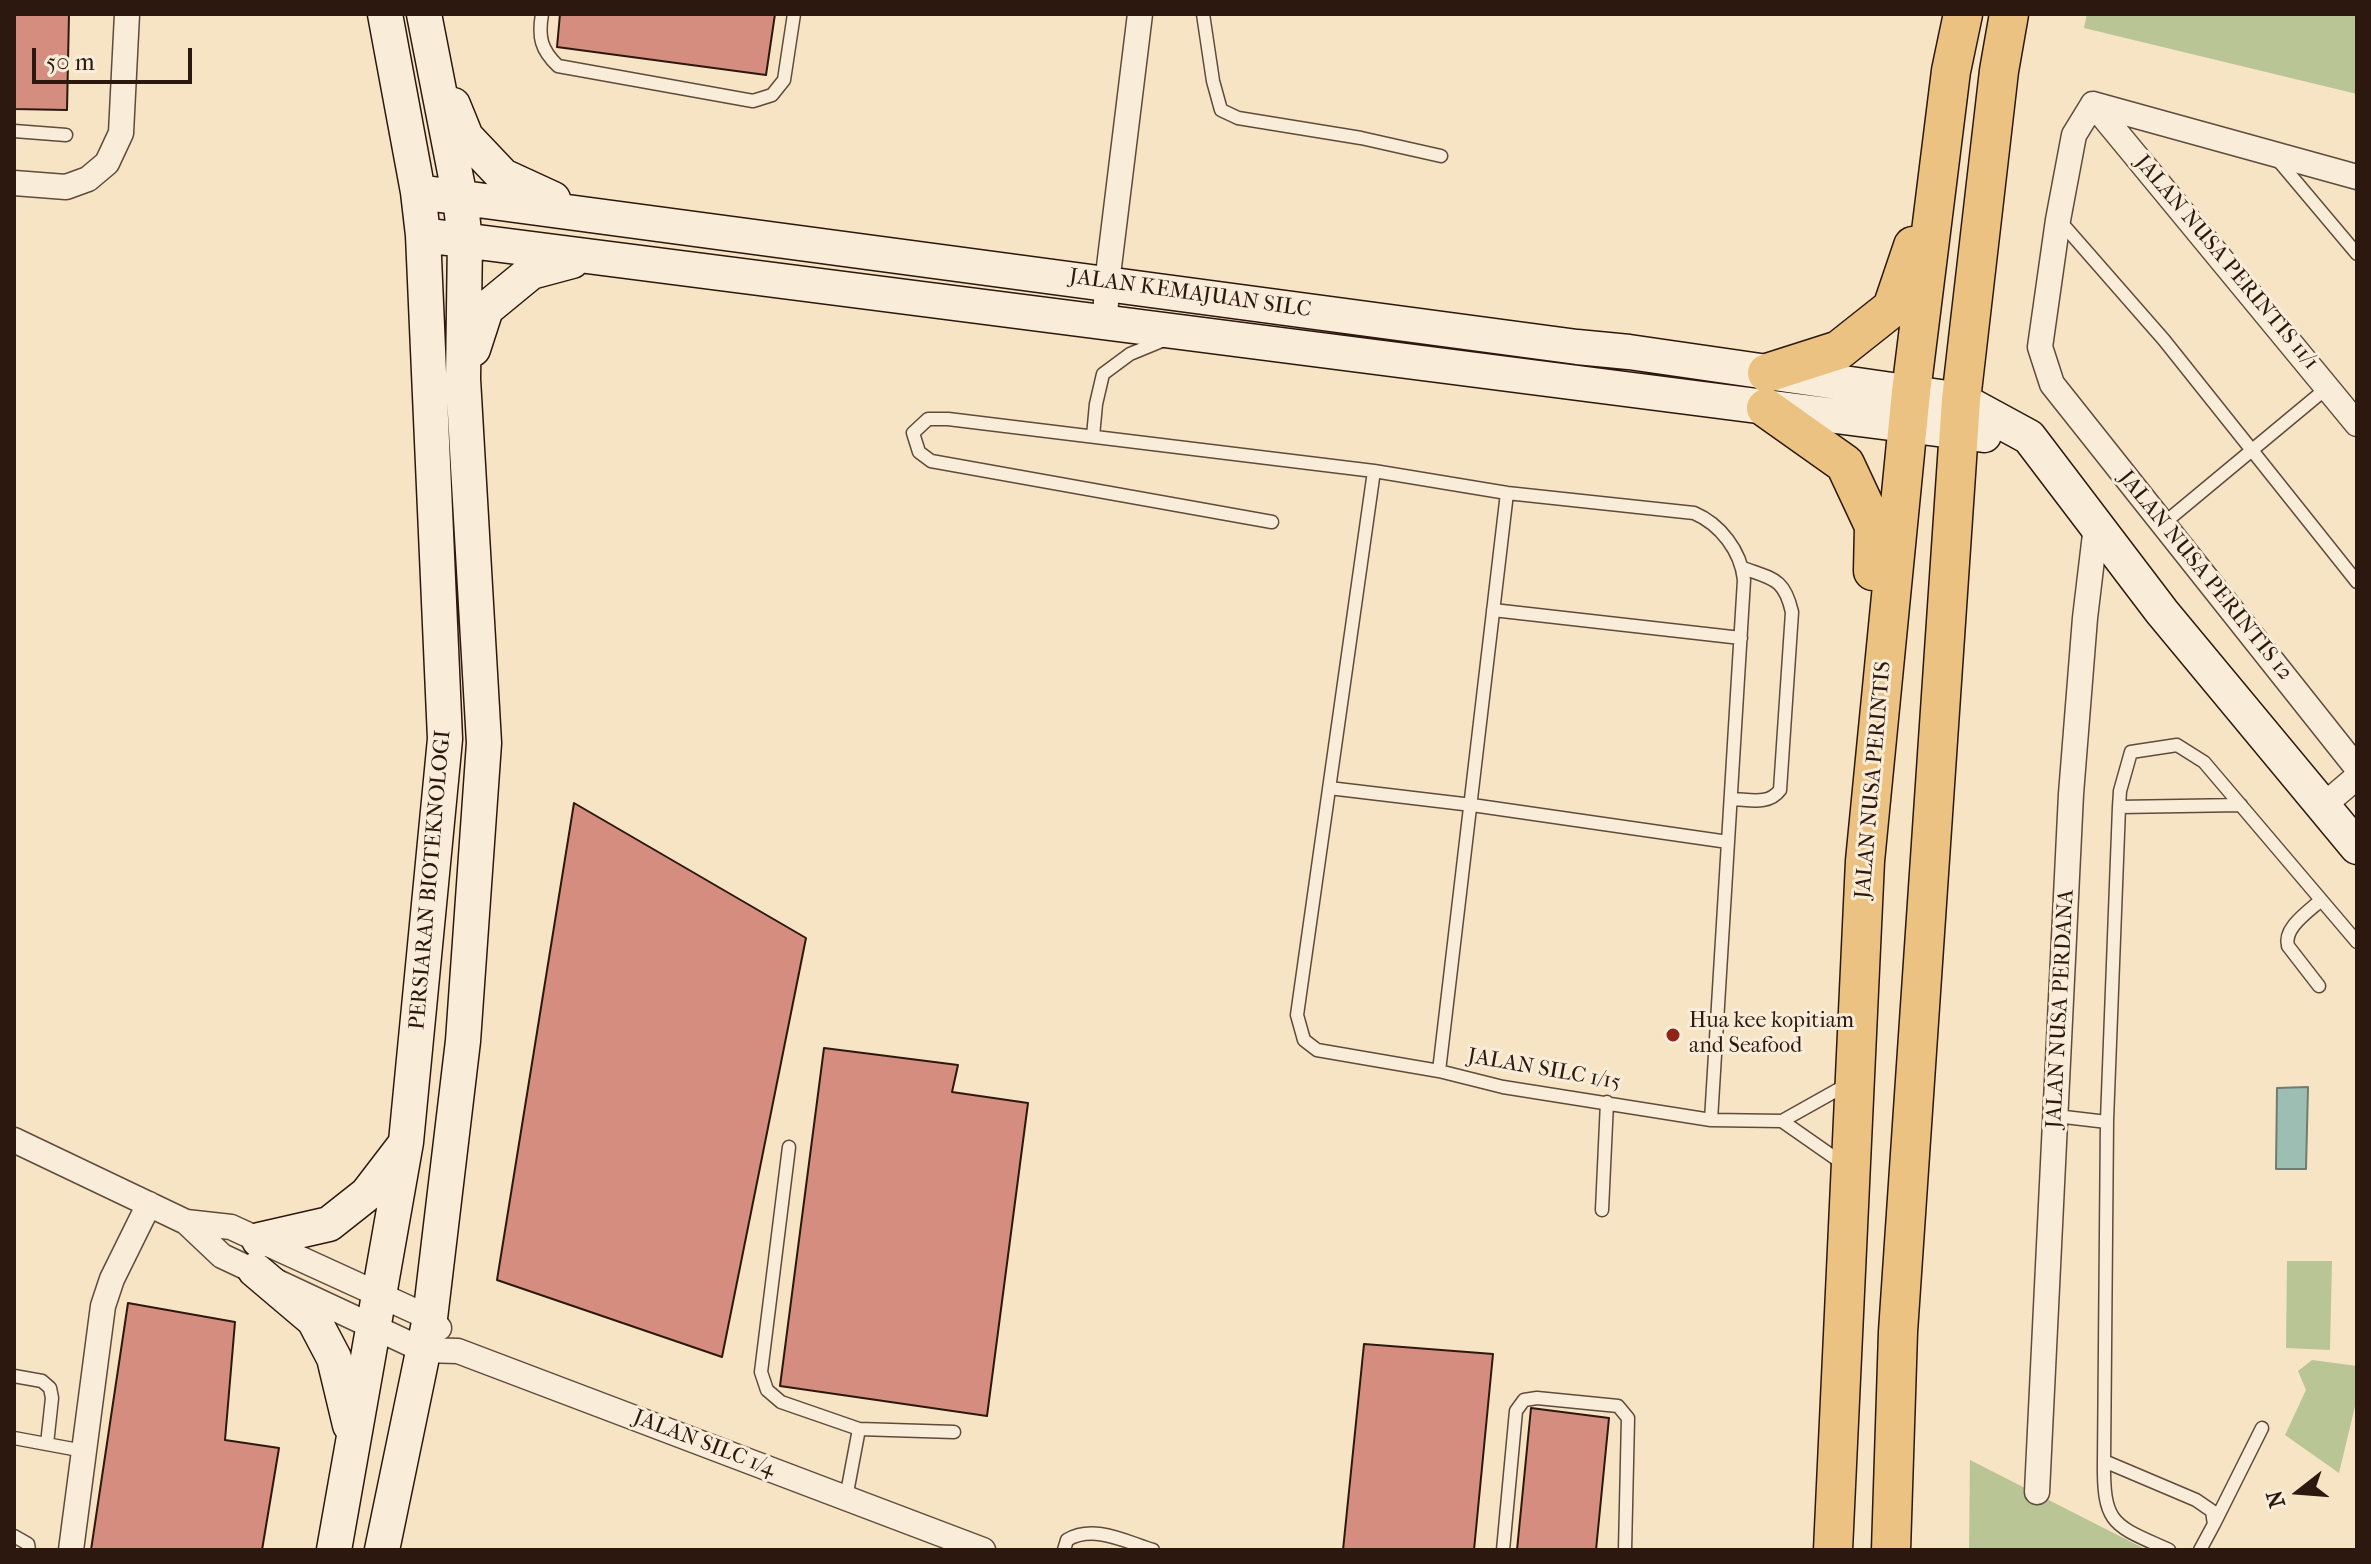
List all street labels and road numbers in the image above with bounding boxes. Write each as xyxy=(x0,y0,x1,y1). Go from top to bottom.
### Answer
street label: JALAN NUSA PERINTIS 11/1 xyxy=(2128,150,2324,376)
street label: JALAN KEMAJUAN SILC xyxy=(1067,264,1313,324)
street label: JALAN NUSA PERINTIS 12 xyxy=(2112,466,2298,686)
street label: JALAN NUSA PERINTIS xyxy=(1850,660,1898,900)
street label: PERSIARAN BIOTEKNOLOGI xyxy=(405,729,457,1031)
street label: JALAN NUSA PERDANA xyxy=(2042,889,2080,1129)
street label: JALAN SILC 1/15 xyxy=(1465,1044,1623,1096)
street label: JALAN SILC 1/4 xyxy=(629,1405,779,1483)

